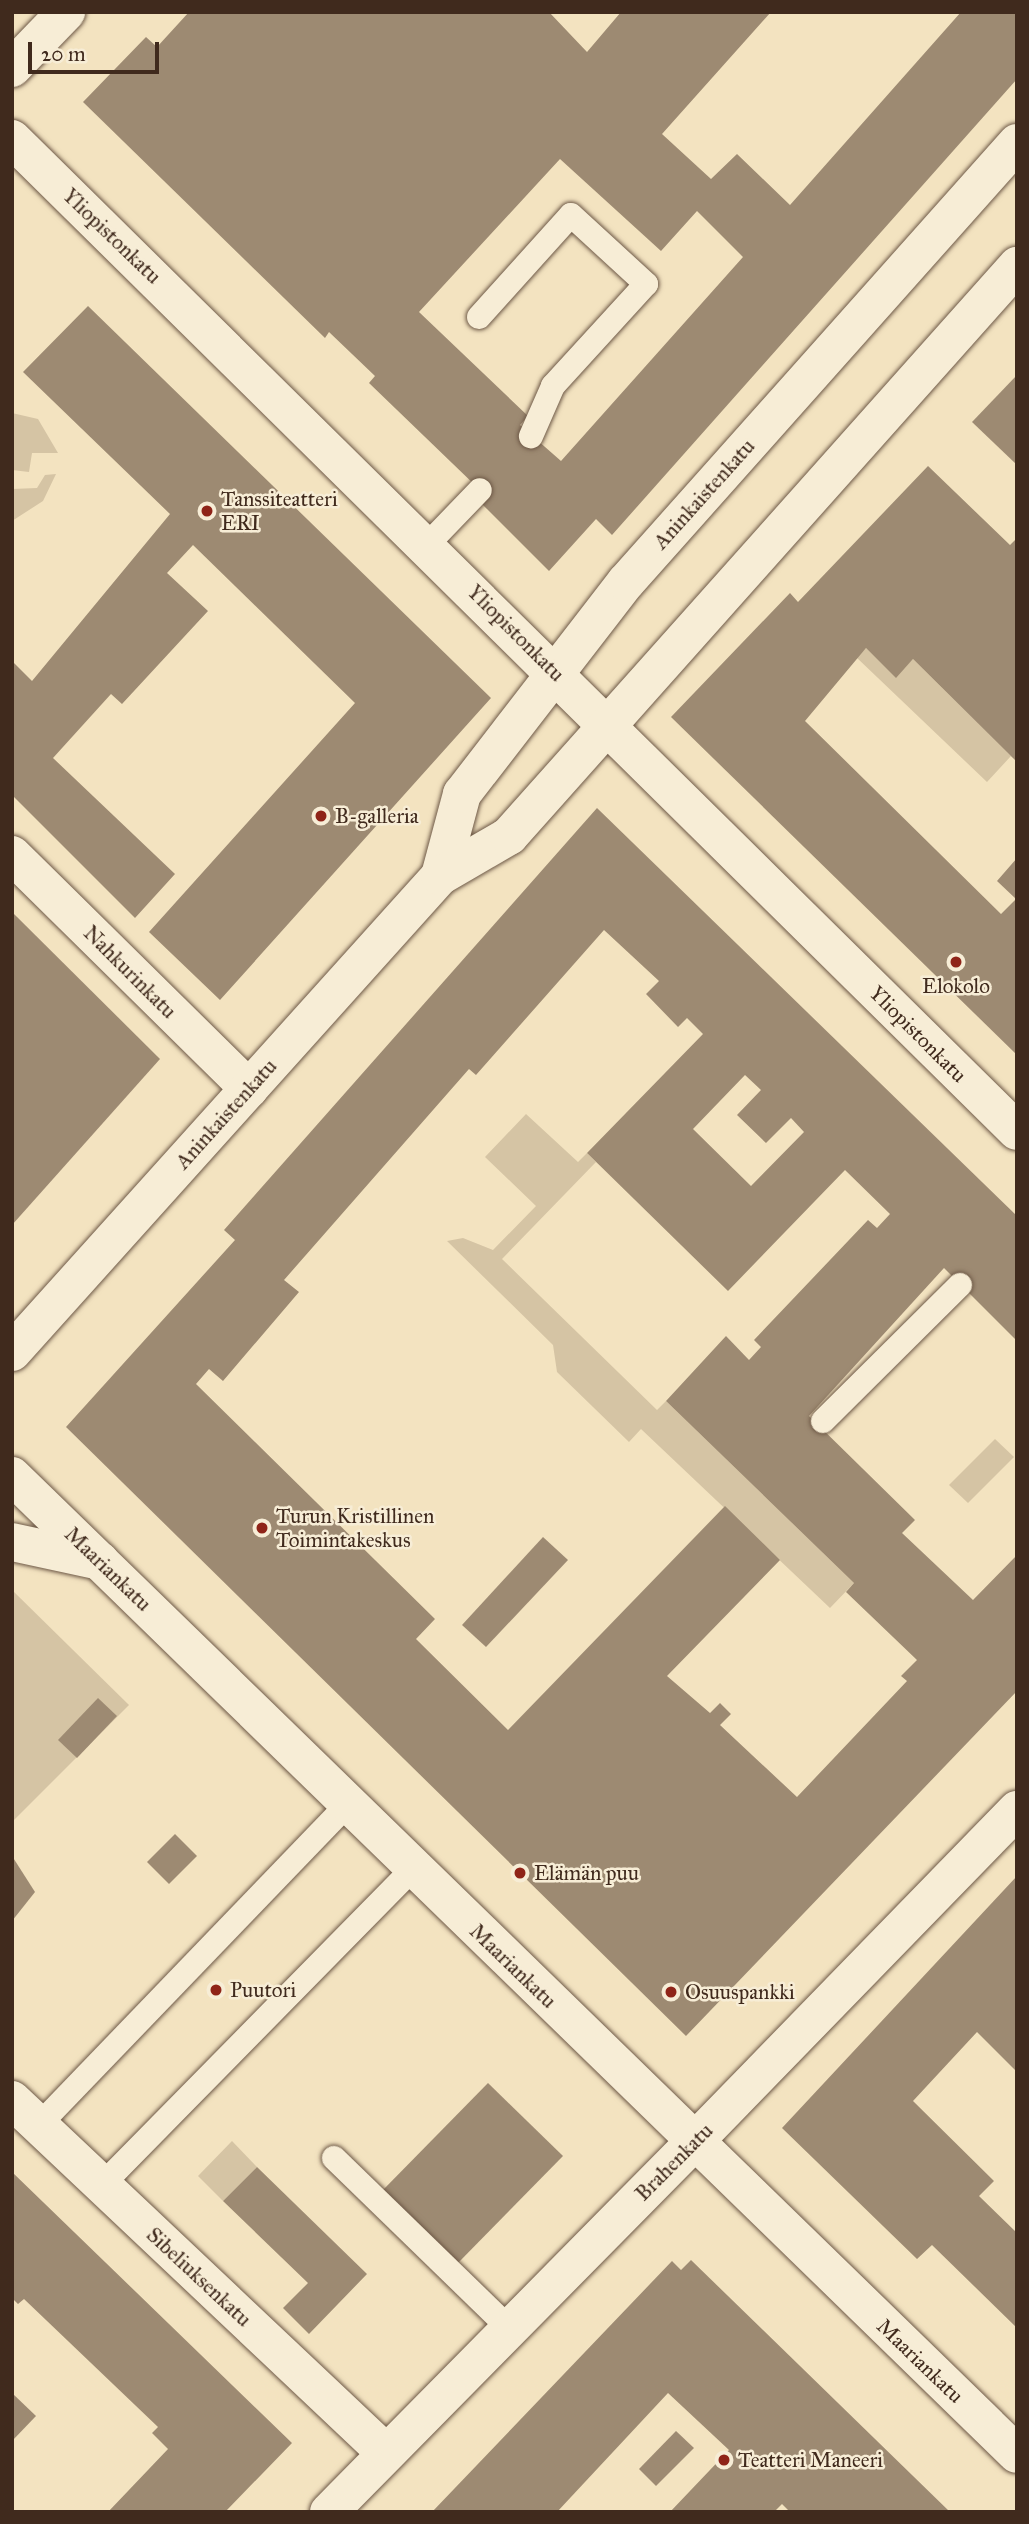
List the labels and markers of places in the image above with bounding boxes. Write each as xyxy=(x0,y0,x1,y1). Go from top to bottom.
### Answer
place label: Tanssiteatteri ERI xyxy=(221,486,338,536)
marker: Tanssiteatteri ERI xyxy=(199,503,215,519)
place label: B-galleria xyxy=(335,803,419,829)
marker: B-galleria xyxy=(313,808,329,824)
marker: Elokolo xyxy=(948,954,964,970)
place label: Elokolo xyxy=(922,973,990,999)
place label: Turun Kristillinen Toimintakeskus xyxy=(276,1503,434,1553)
marker: Turun Kristillinen Toimintakeskus xyxy=(254,1520,270,1536)
place label: Elämän puu xyxy=(534,1860,639,1886)
marker: Elämän puu xyxy=(512,1865,528,1881)
place label: Puutori xyxy=(230,1977,296,2003)
place label: Osuuspankki xyxy=(685,1979,795,2005)
marker: Puutori xyxy=(208,1982,224,1998)
marker: Osuuspankki xyxy=(663,1984,679,2000)
place label: Teatteri Maneeri xyxy=(738,2447,883,2473)
marker: Teatteri Maneeri xyxy=(716,2452,732,2468)

